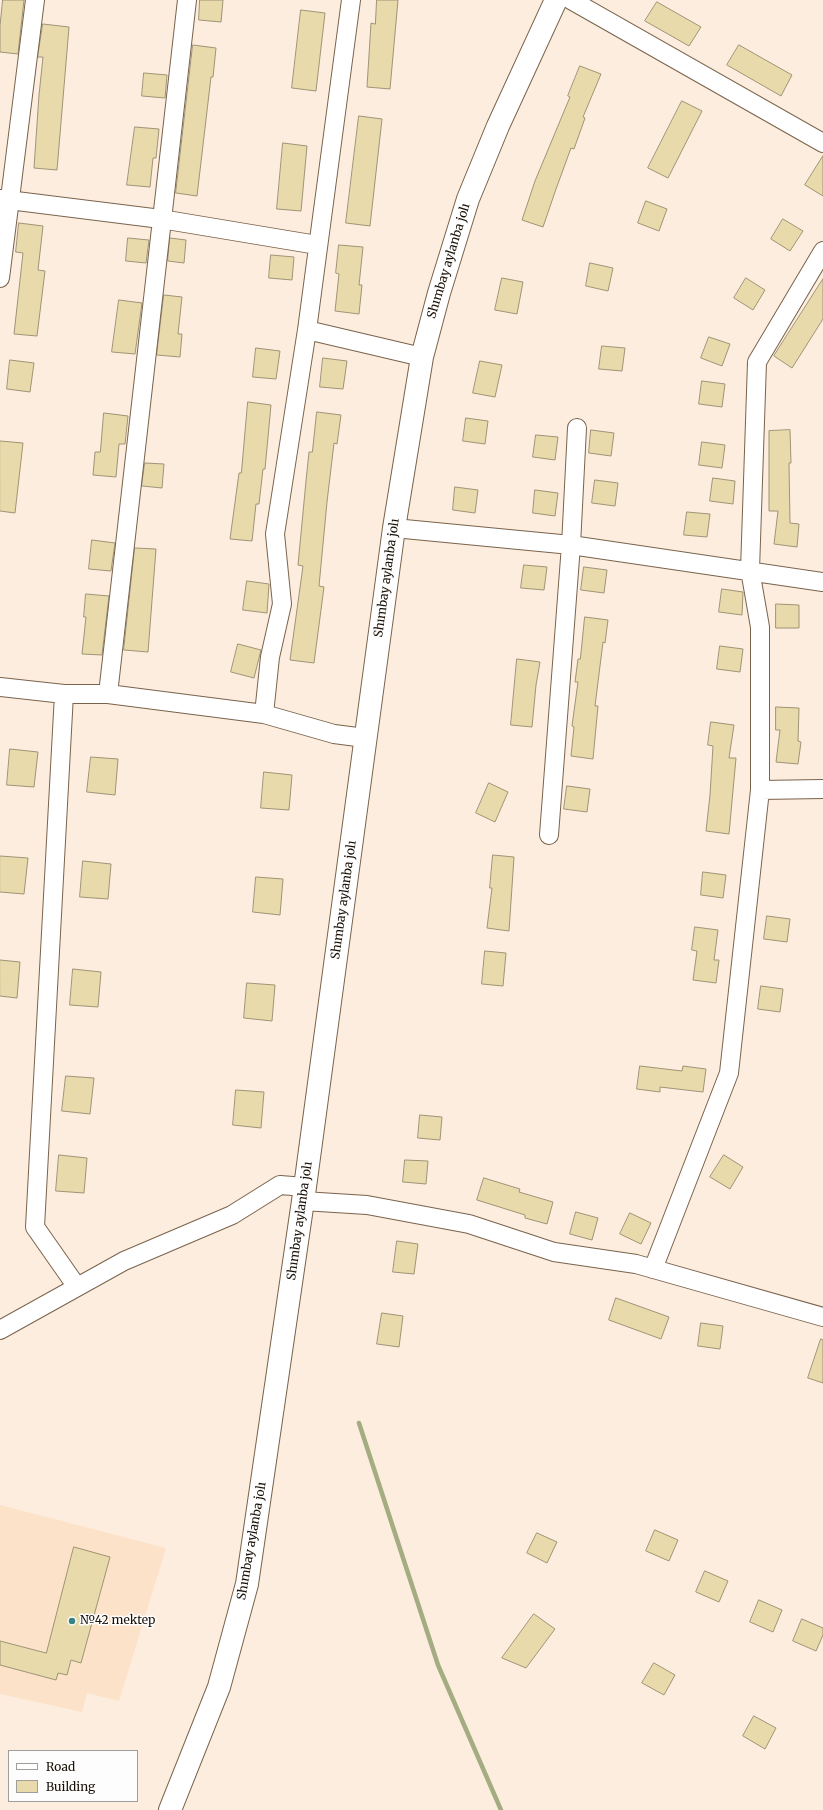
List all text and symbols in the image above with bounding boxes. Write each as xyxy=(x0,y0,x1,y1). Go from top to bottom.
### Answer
street label: Shımbay aylanba jolı xyxy=(425,202,473,320)
street label: Shımbay aylanba jolı xyxy=(372,518,402,638)
street label: Shımbay aylanba jolı xyxy=(329,840,359,960)
street label: Shımbay aylanba jolı xyxy=(285,1161,315,1281)
street label: Shımbay aylanba jolı xyxy=(235,1481,269,1601)
place label: №42 mektep xyxy=(80,1614,155,1628)
marker: №42 mektep xyxy=(67,1616,77,1626)
legend xyxy=(8,1750,138,1802)
text: Road xyxy=(46,1759,75,1774)
text: Building xyxy=(46,1779,95,1794)

